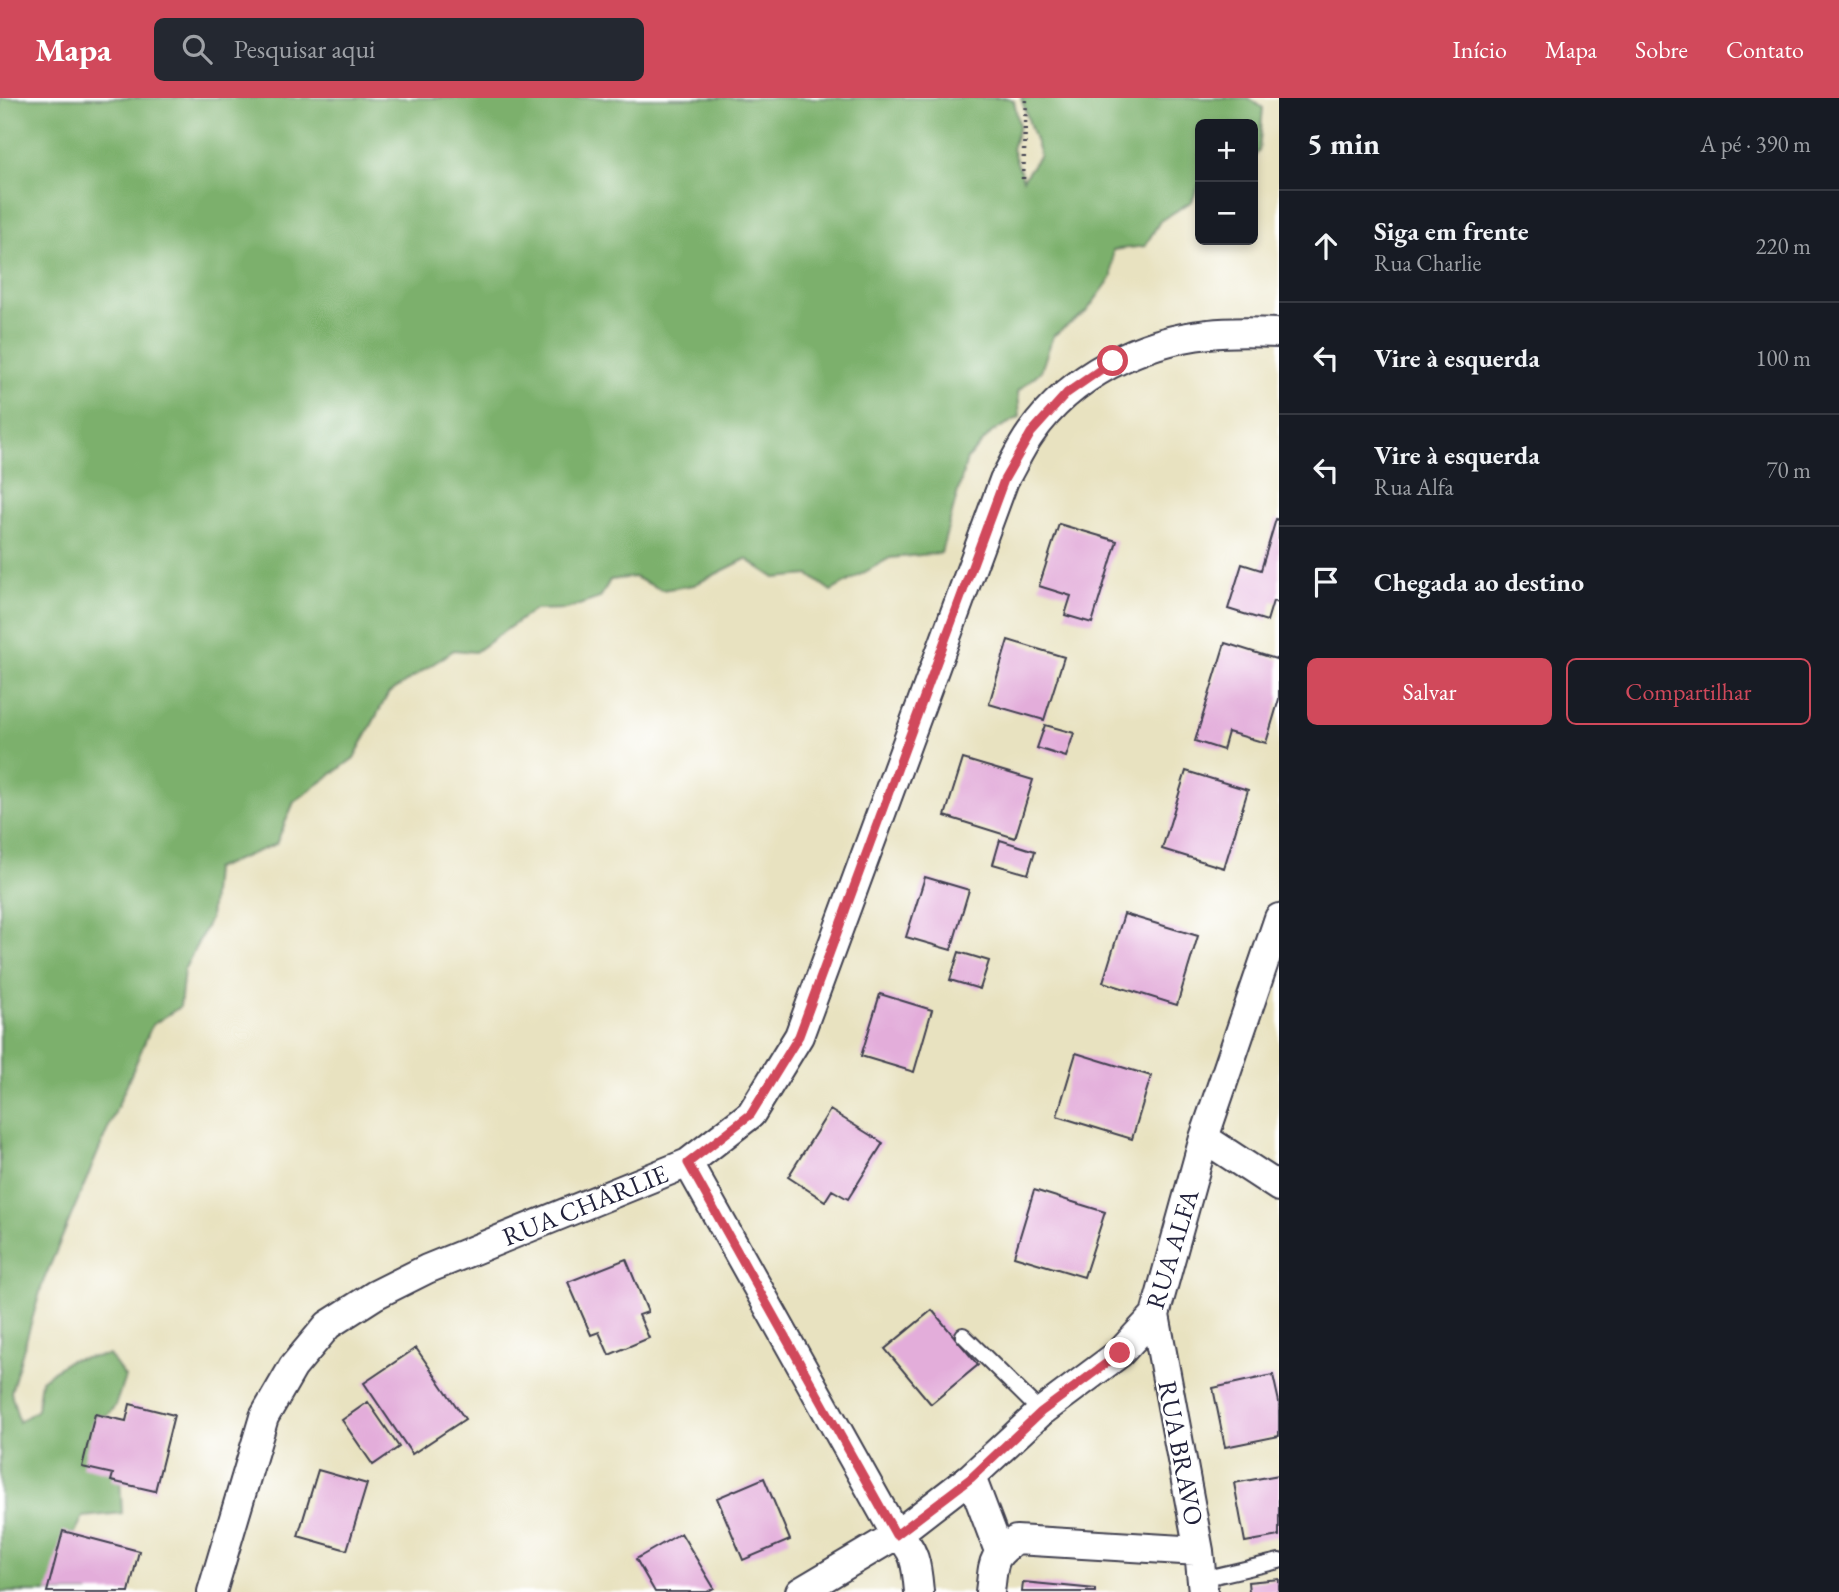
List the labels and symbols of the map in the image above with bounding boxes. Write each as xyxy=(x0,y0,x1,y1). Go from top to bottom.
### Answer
route start xyxy=(1097,345,1128,376)
street label: RUA CHARLIE xyxy=(497,1156,673,1254)
street label: RUA ALFA xyxy=(1138,1184,1207,1313)
route end xyxy=(1104,1337,1135,1368)
street label: RUA BRAVO xyxy=(1150,1378,1212,1528)

